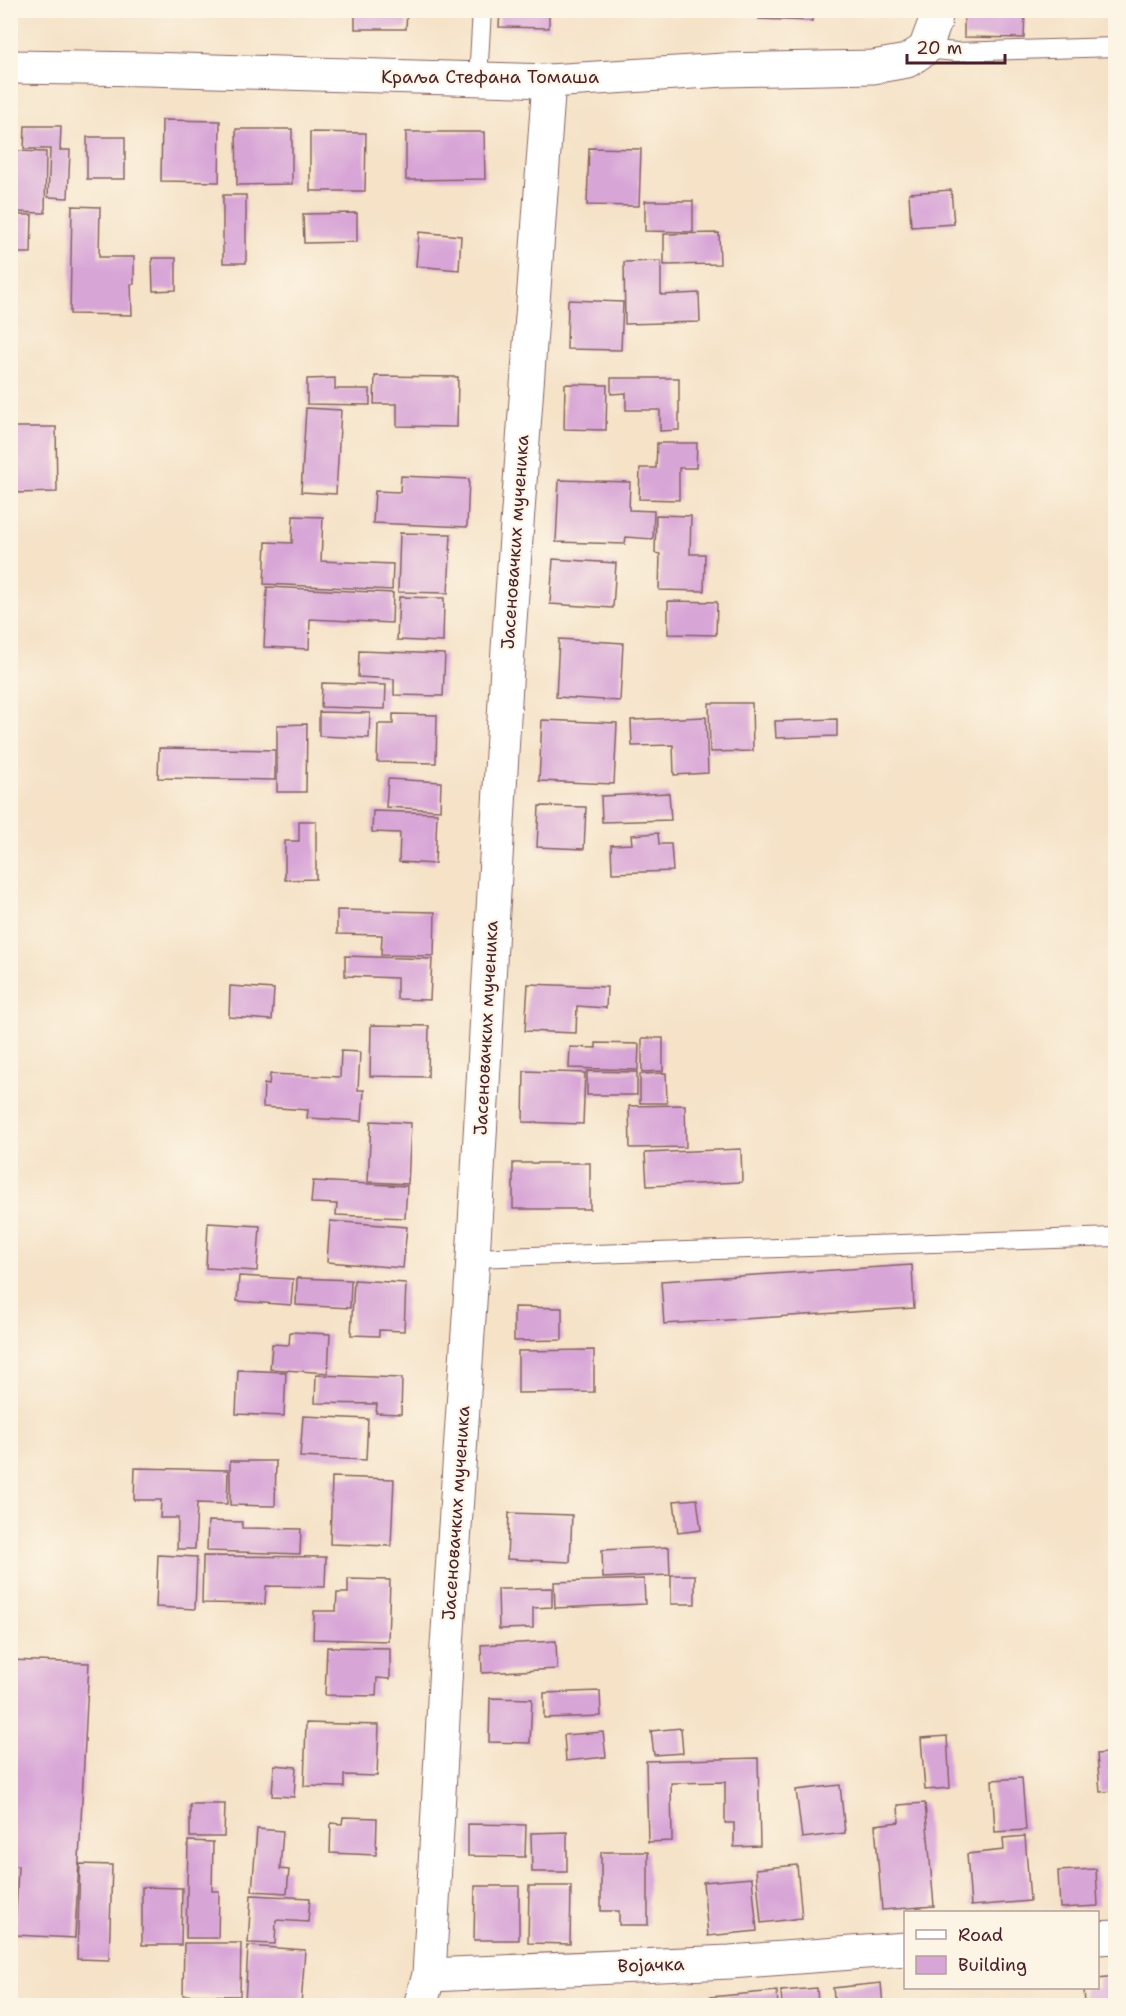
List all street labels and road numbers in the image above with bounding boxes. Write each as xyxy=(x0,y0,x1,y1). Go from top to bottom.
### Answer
street label: Краља Стефана Томаша xyxy=(381,65,599,89)
street label: Јасеновачких мученика xyxy=(496,434,534,650)
street label: Јасеновачких мученика xyxy=(468,920,504,1136)
street label: Јасеновачких мученика xyxy=(437,1405,475,1621)
street label: Војачка xyxy=(617,1952,685,1978)

